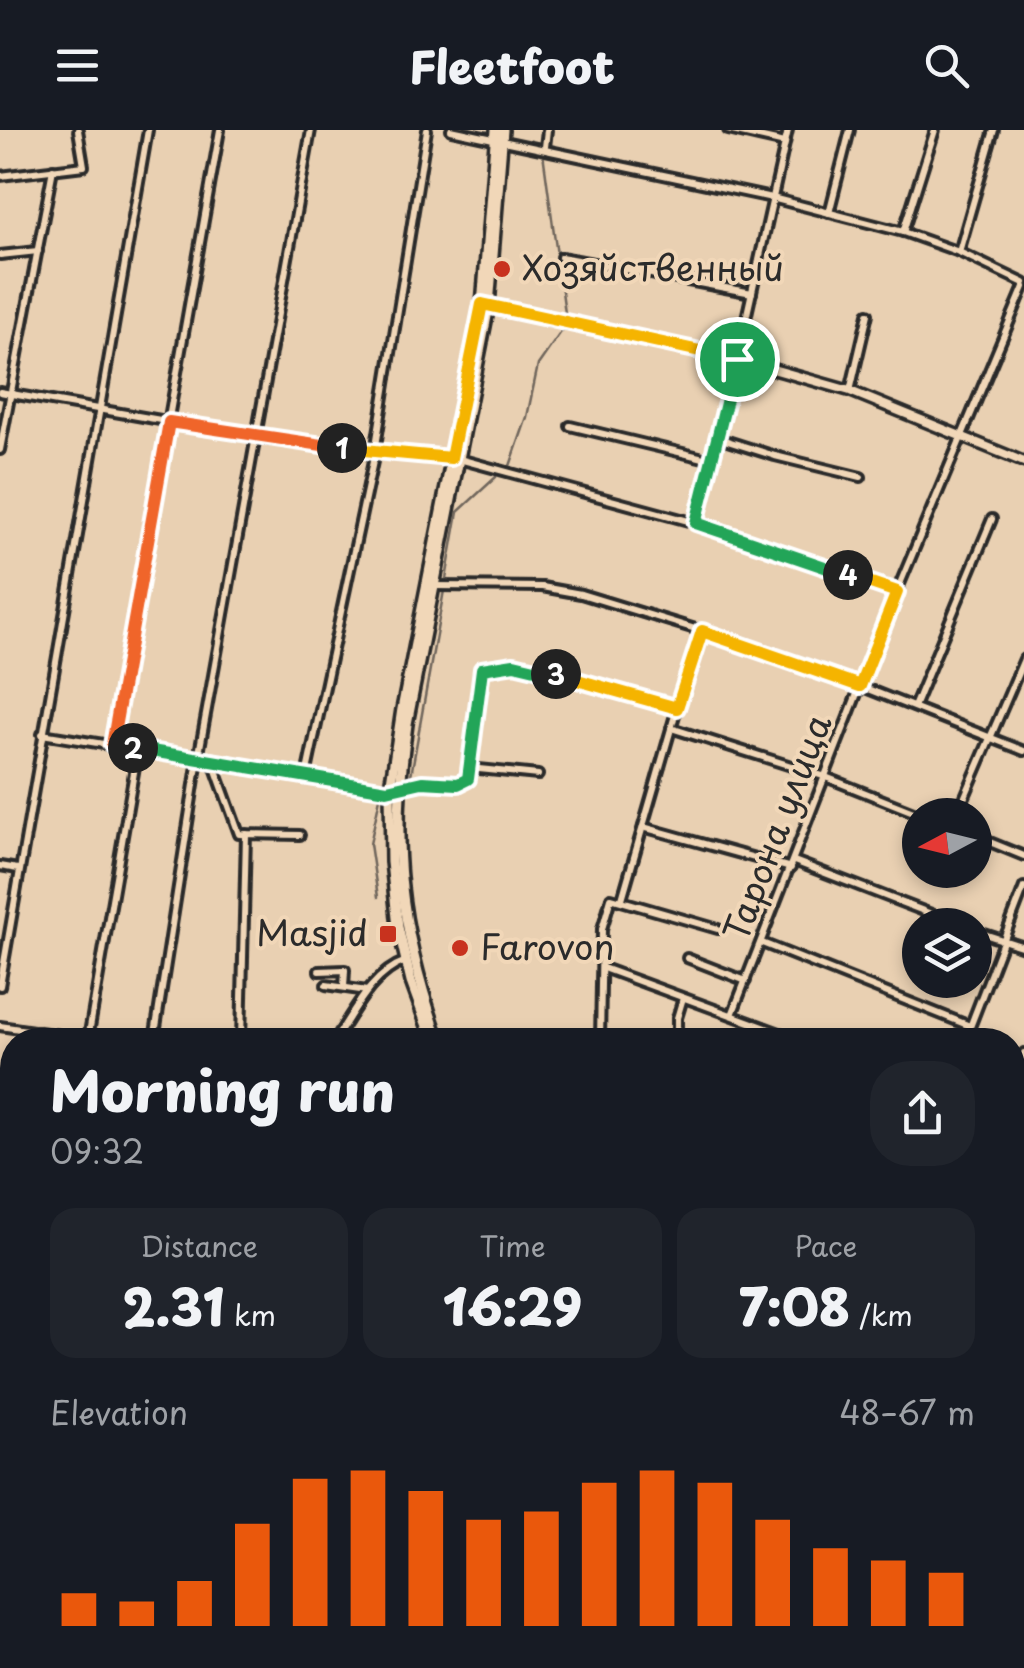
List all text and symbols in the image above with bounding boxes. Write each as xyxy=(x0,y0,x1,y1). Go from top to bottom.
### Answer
text: Fleetfoot xyxy=(409,31,615,99)
icon: menu xyxy=(50,38,105,93)
icon: search xyxy=(919,38,974,93)
place label: Хозяйственный xyxy=(522,240,784,293)
marker: Хозяйственный xyxy=(491,258,513,280)
pin xyxy=(695,317,780,402)
icon: arrive xyxy=(710,332,765,387)
pin: 1 xyxy=(317,423,367,473)
text: 1 xyxy=(335,426,349,469)
pin: 4 xyxy=(823,550,873,600)
text: 4 xyxy=(838,553,858,596)
pin: 3 xyxy=(531,649,581,699)
text: 3 xyxy=(547,652,565,695)
street label: Тарона улица xyxy=(708,706,843,948)
pin: 2 xyxy=(108,723,158,773)
text: 2 xyxy=(123,726,143,769)
north arrow xyxy=(902,798,992,888)
map controls xyxy=(902,798,992,998)
place label: Masjid xyxy=(256,905,368,958)
button: layers xyxy=(902,908,992,998)
place label: Farovon xyxy=(480,919,615,972)
marker: Masjid xyxy=(377,923,399,945)
marker: Farovon xyxy=(449,937,471,959)
text: Morning run xyxy=(50,1048,395,1131)
button: share xyxy=(870,1061,975,1166)
text: 09:32 xyxy=(50,1127,144,1175)
text: Distance xyxy=(140,1224,258,1267)
text: Time xyxy=(479,1224,546,1267)
text: Pace xyxy=(794,1224,857,1267)
text: 2.31 xyxy=(122,1267,225,1343)
text: 16:29 xyxy=(443,1267,582,1343)
text: 7:08 xyxy=(739,1267,850,1343)
text: km xyxy=(225,1293,276,1336)
text: /km xyxy=(850,1293,913,1336)
text: Elevation xyxy=(50,1388,188,1436)
text: 48–67 m xyxy=(840,1388,975,1436)

